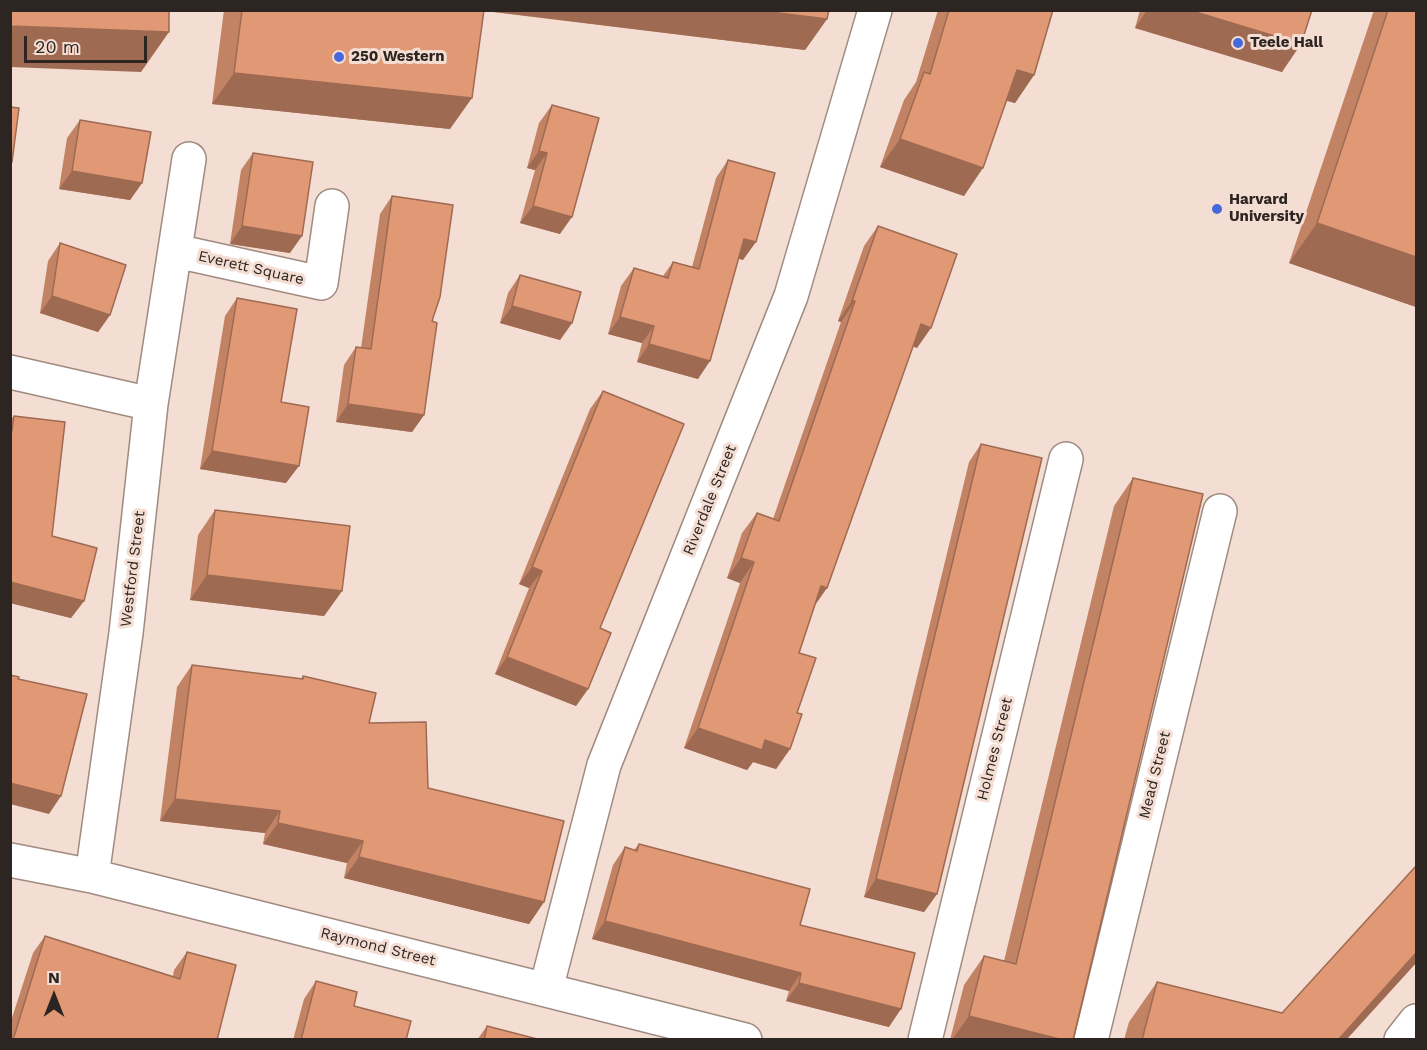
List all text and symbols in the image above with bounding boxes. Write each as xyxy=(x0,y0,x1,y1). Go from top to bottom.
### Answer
scale bar xyxy=(27,24,150,62)
place label: Teele Hall xyxy=(1250,34,1323,52)
text: 20 m xyxy=(35,36,80,57)
marker: Teele Hall xyxy=(1231,36,1245,50)
place label: 250 Western xyxy=(351,48,444,66)
marker: 250 Western xyxy=(332,50,346,64)
place label: Harvard University xyxy=(1229,191,1304,226)
marker: Harvard University xyxy=(1210,202,1224,216)
street label: Everett Square xyxy=(196,247,306,289)
street label: Riverdale Street xyxy=(680,442,740,558)
street label: Westford Street xyxy=(117,510,149,628)
street label: Holmes Street xyxy=(973,696,1017,802)
street label: Mead Street xyxy=(1135,729,1175,821)
street label: Raymond Street xyxy=(319,924,437,970)
north arrow xyxy=(24,966,84,1026)
text: N xyxy=(48,968,60,987)

